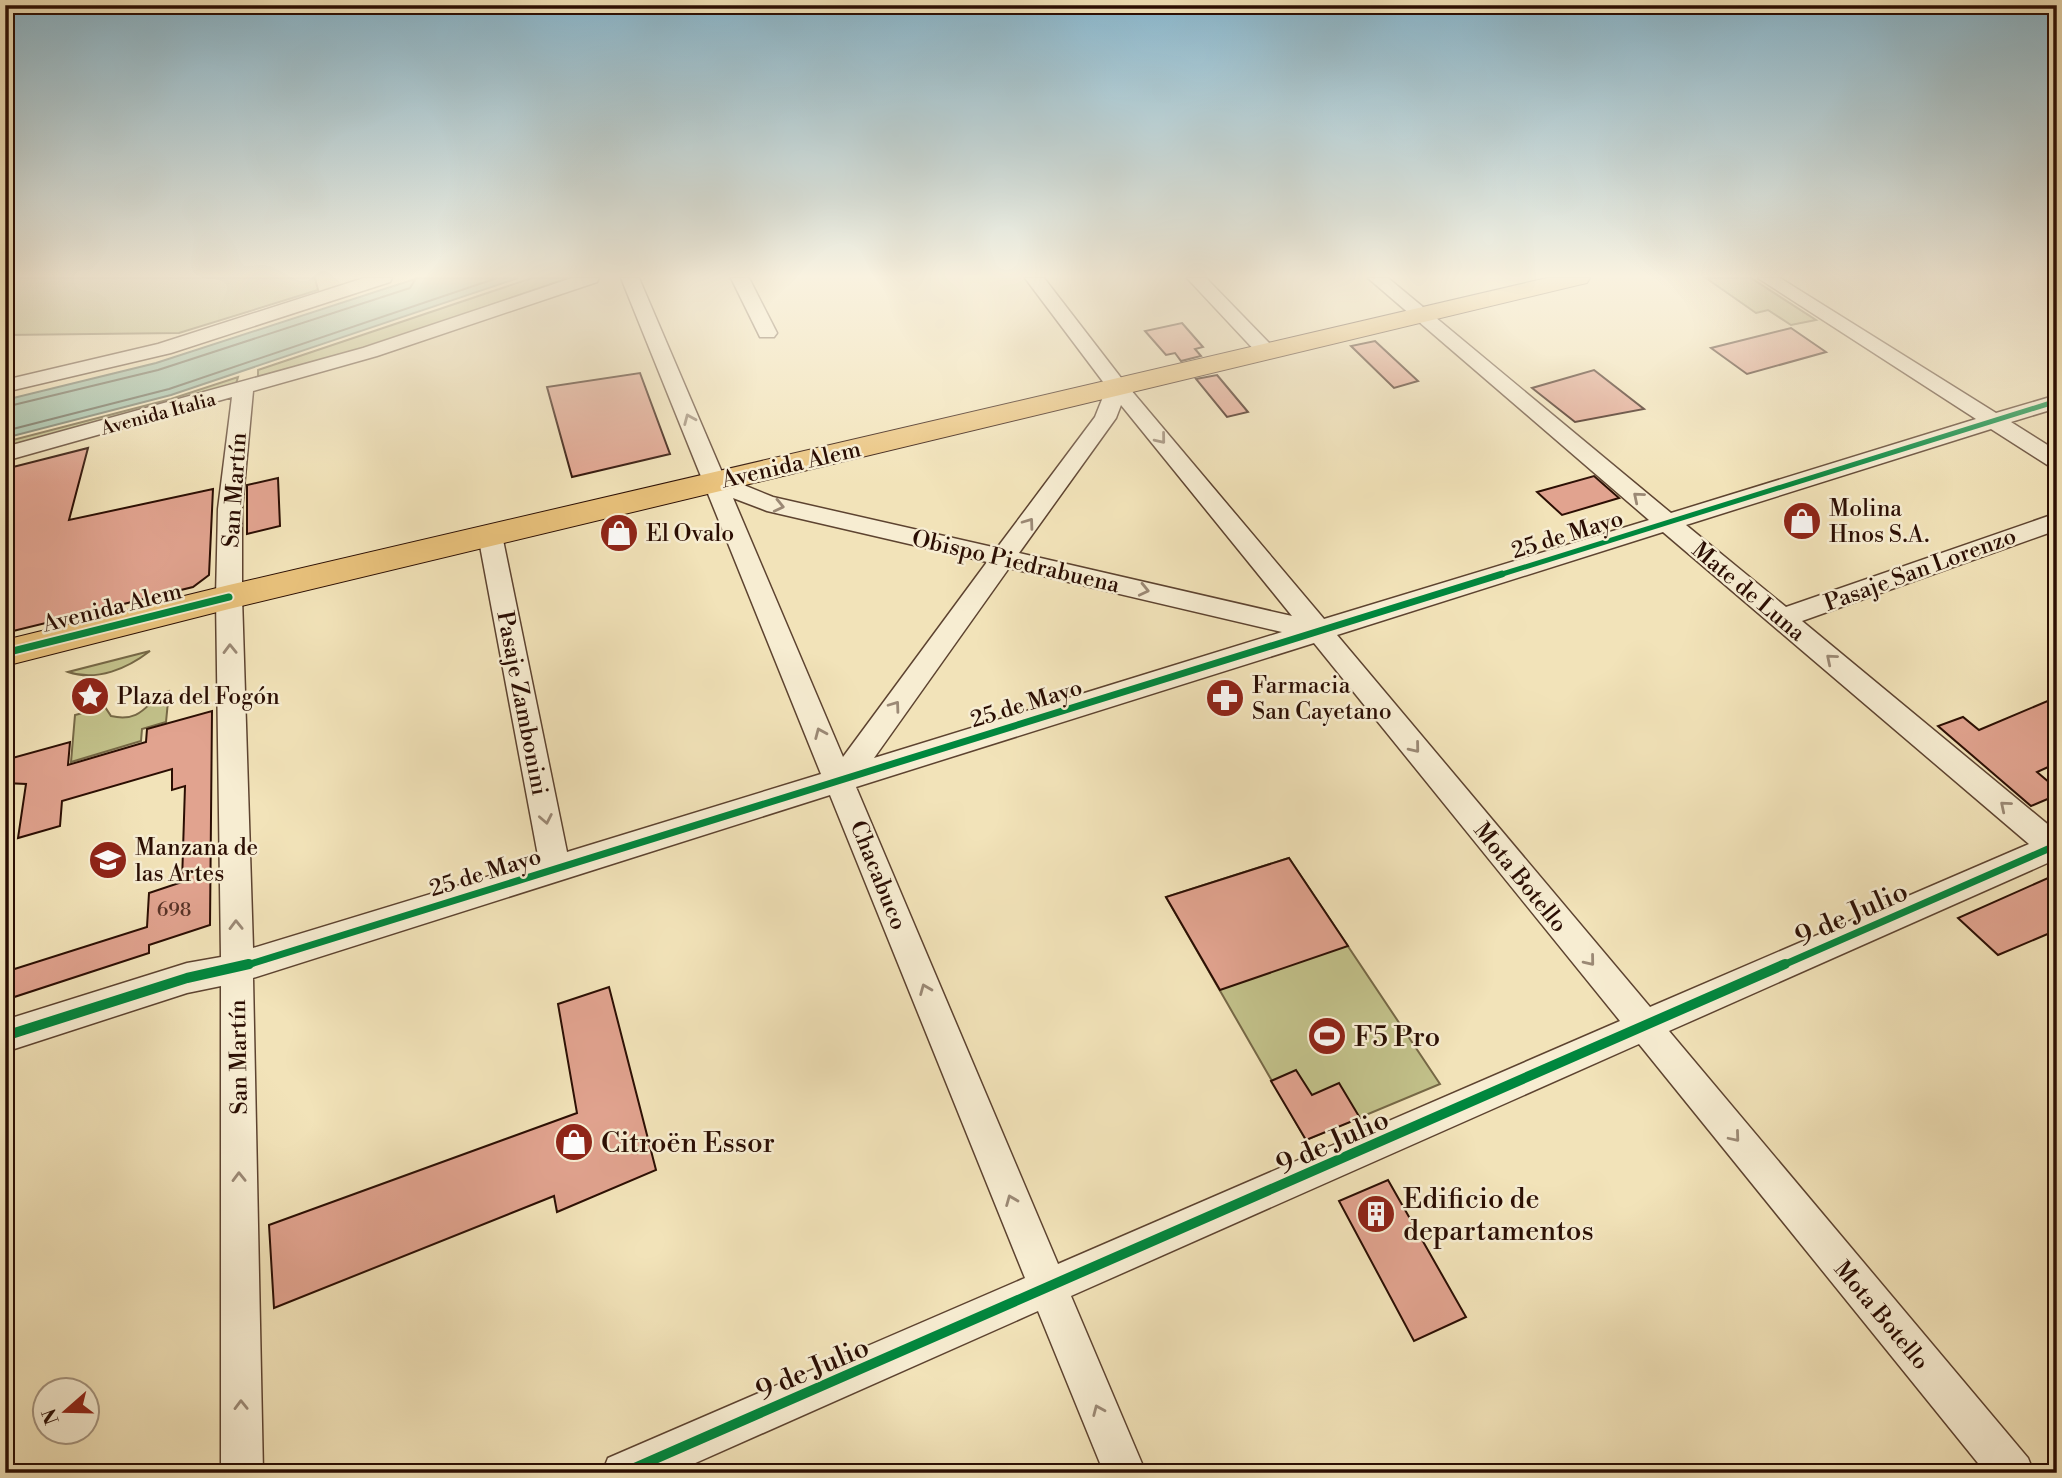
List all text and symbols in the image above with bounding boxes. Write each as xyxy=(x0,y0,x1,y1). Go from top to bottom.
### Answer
street label: Avenida Italia xyxy=(97,387,219,441)
one-way arrow xyxy=(683,414,697,426)
street label: San Martín xyxy=(217,431,253,549)
one-way arrow xyxy=(1153,432,1166,444)
street label: Avenida Alem xyxy=(718,435,864,495)
one-way arrow xyxy=(1633,493,1646,505)
place label: Molina Hnos S.A. xyxy=(1829,495,1929,549)
one-way arrow xyxy=(773,497,785,512)
shop icon: Molina Hnos S.A. xyxy=(1781,500,1823,542)
street label: 25 de Mayo xyxy=(1508,505,1627,565)
shop icon: El Ovalo xyxy=(598,512,640,554)
one-way arrow xyxy=(1021,518,1034,531)
place label: El Ovalo xyxy=(646,520,734,548)
street label: Pasaje San Lorenzo xyxy=(1821,522,2020,618)
street label: Obispo Piedrabuena xyxy=(909,524,1123,600)
street label: Mate de Luna xyxy=(1686,536,1811,648)
street label: Avenida Alem xyxy=(39,577,185,639)
one-way arrow xyxy=(1138,582,1150,596)
street label: Pasaje Zambonini xyxy=(490,609,554,798)
one-way arrow xyxy=(222,643,237,654)
one-way arrow xyxy=(1826,655,1839,667)
place label: Farmacia San Cayetano xyxy=(1252,672,1392,726)
street label: 25 de Mayo xyxy=(967,674,1086,734)
place icon: Plaza del Fogón xyxy=(69,675,111,717)
pharmacy icon: Farmacia San Cayetano xyxy=(1204,677,1246,719)
place label: Plaza del Fogón xyxy=(117,683,280,711)
one-way arrow xyxy=(887,702,900,714)
one-way arrow xyxy=(815,728,829,740)
one-way arrow xyxy=(1406,740,1419,752)
one-way arrow xyxy=(2000,802,2013,814)
one-way arrow xyxy=(537,813,552,825)
street label: Chacabuco xyxy=(844,817,913,934)
street label: Mota Botello xyxy=(1467,817,1573,938)
place label: Manzana de las Artes xyxy=(135,834,258,888)
school or university icon: Manzana de las Artes xyxy=(87,839,129,881)
street label: 25 de Mayo xyxy=(426,843,545,903)
street label: 9 de Julio xyxy=(1790,874,1913,955)
house number: 698 xyxy=(157,898,191,922)
one-way arrow xyxy=(229,919,244,930)
one-way arrow xyxy=(1582,953,1594,966)
one-way arrow xyxy=(920,984,934,996)
street label: San Martín xyxy=(224,999,254,1115)
sports icon: F5 Pro xyxy=(1306,1015,1348,1057)
place label: F5 Pro xyxy=(1354,1020,1440,1055)
street label: 9 de Julio xyxy=(1271,1102,1394,1183)
shop icon: Citroën Essor xyxy=(553,1121,595,1163)
place label: Citroën Essor xyxy=(601,1126,775,1161)
one-way arrow xyxy=(1727,1129,1739,1142)
one-way arrow xyxy=(231,1171,247,1182)
place label: Edificio de departamentos xyxy=(1403,1182,1594,1249)
building icon: Edificio de departamentos xyxy=(1355,1193,1397,1235)
one-way arrow xyxy=(1005,1194,1019,1207)
street label: Mota Botello xyxy=(1828,1256,1935,1376)
street label: 9 de Julio xyxy=(751,1330,875,1409)
north arrow xyxy=(32,1376,102,1446)
one-way arrow xyxy=(234,1399,249,1410)
text: N xyxy=(37,1405,65,1428)
one-way arrow xyxy=(1093,1405,1107,1417)

